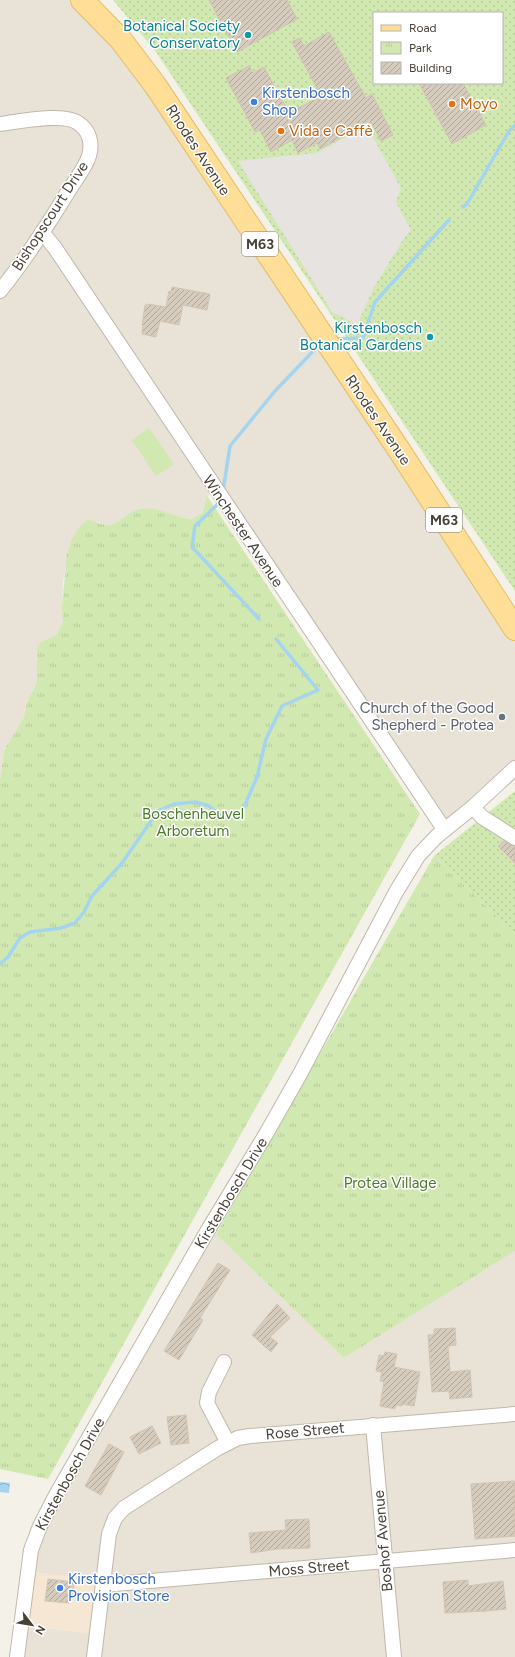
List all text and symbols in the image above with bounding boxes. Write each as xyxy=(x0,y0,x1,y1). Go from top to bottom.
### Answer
legend xyxy=(373,12,503,84)
place label: Botanical Society Conservatory xyxy=(123,17,240,52)
text: Road xyxy=(409,21,437,35)
marker: Botanical Society Conservatory xyxy=(243,30,253,40)
text: Park xyxy=(409,41,432,55)
text: Building xyxy=(409,61,452,75)
place label: Kirstenbosch Shop xyxy=(262,84,350,119)
place label: Moyo xyxy=(460,95,498,113)
marker: Kirstenbosch Shop xyxy=(249,97,259,107)
marker: Moyo xyxy=(447,99,457,109)
street label: Rhodes Avenue xyxy=(162,101,234,199)
place label: Vida e Caffè xyxy=(289,122,373,140)
marker: Vida e Caffè xyxy=(276,126,286,136)
street label: Bishopscourt Drive xyxy=(8,158,92,274)
road number: M63 xyxy=(242,232,278,256)
place label: Kirstenbosch Botanical Gardens xyxy=(300,319,422,354)
marker: Kirstenbosch Botanical Gardens xyxy=(425,332,435,342)
street label: Rhodes Avenue xyxy=(341,371,415,469)
street label: Winchester Avenue xyxy=(199,472,287,590)
road number: M63 xyxy=(426,508,462,532)
place label: Church of the Good Shepherd - Protea xyxy=(360,699,494,734)
marker: Church of the Good Shepherd - Protea xyxy=(497,712,507,722)
park label: Boschenheuvel Arboretum xyxy=(142,805,244,840)
street label: Kirstenbosch Drive xyxy=(191,1134,271,1252)
park label: Protea Village xyxy=(344,1174,436,1192)
street label: Kirstenbosch Drive xyxy=(32,1414,108,1534)
street label: Rose Street xyxy=(265,1419,345,1443)
street label: Boshof Avenue xyxy=(370,1489,396,1593)
street label: Moss Street xyxy=(268,1555,350,1580)
place label: Kirstenbosch Provision Store xyxy=(68,1570,170,1605)
marker: Kirstenbosch Provision Store xyxy=(55,1583,65,1593)
north arrow xyxy=(12,1605,52,1645)
text: N xyxy=(32,1623,48,1637)

